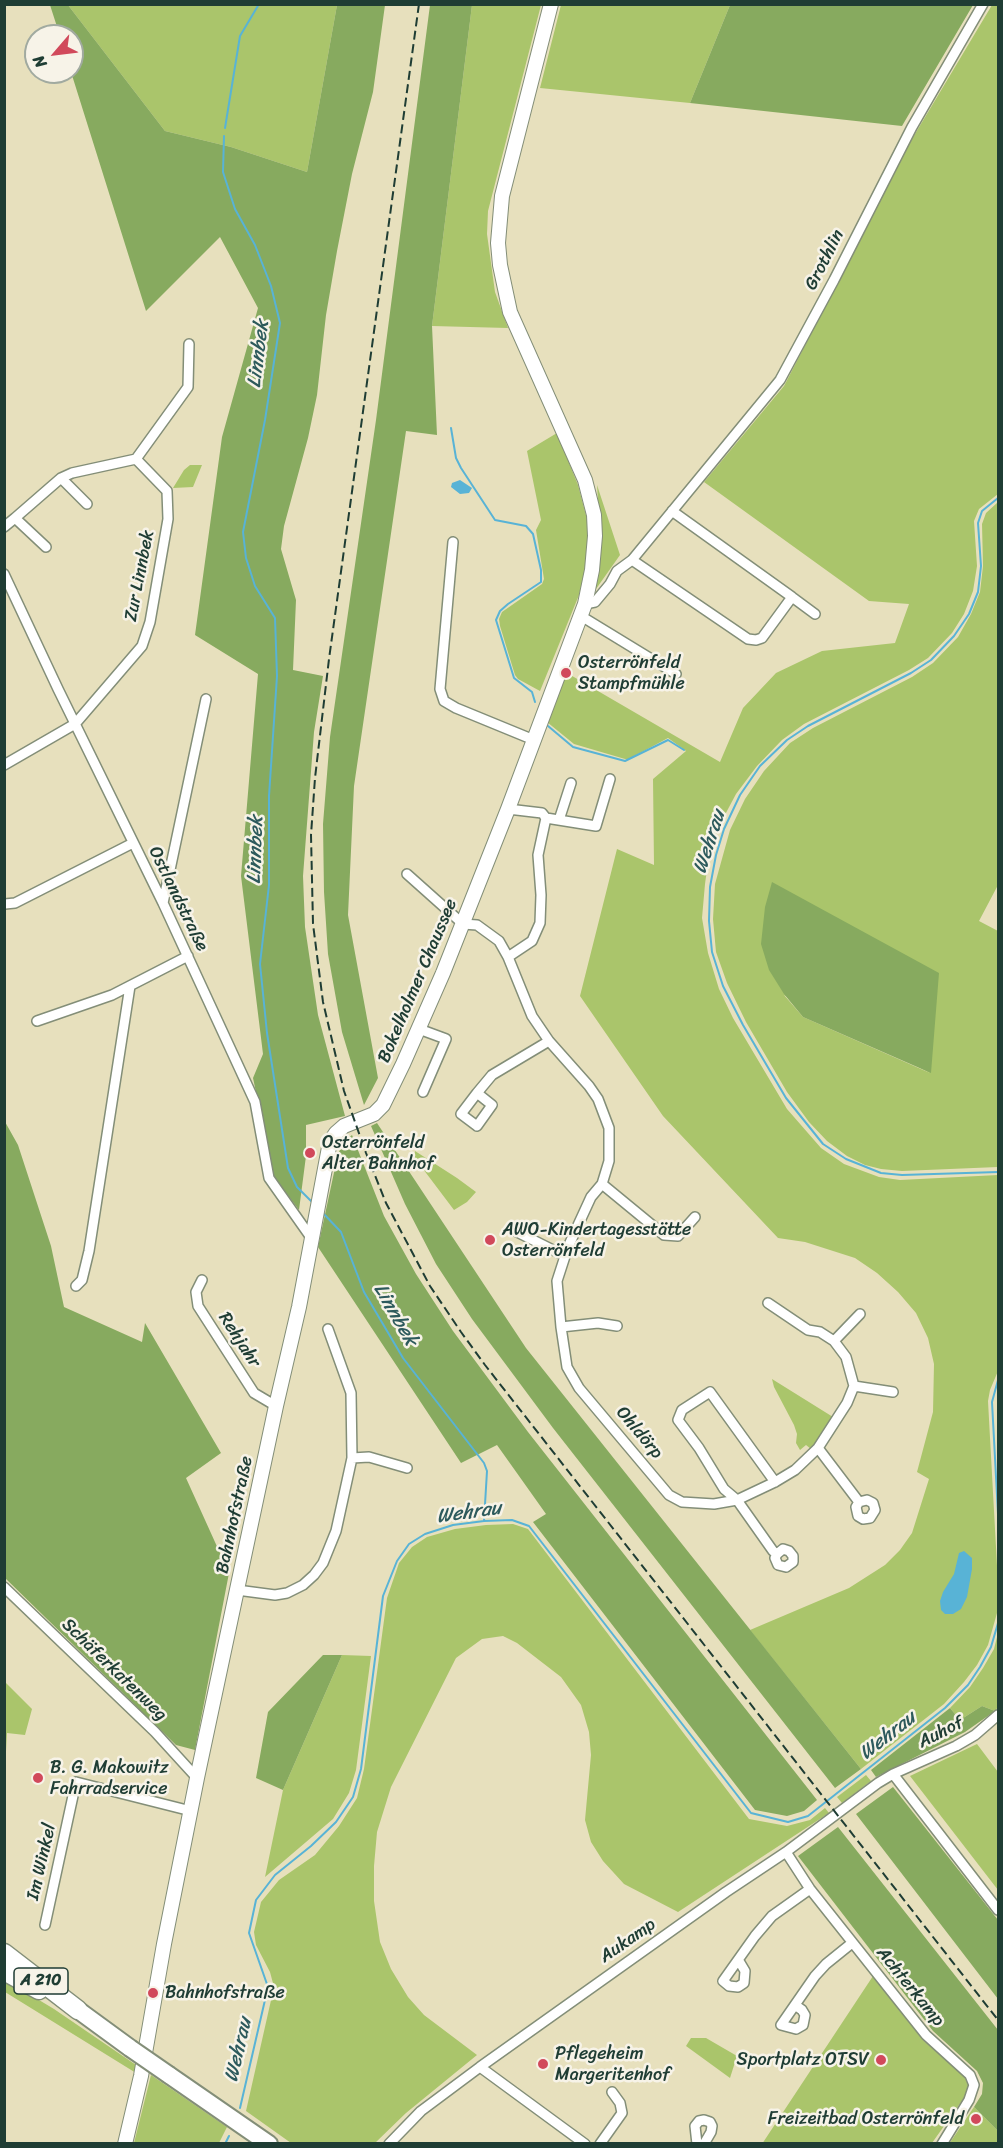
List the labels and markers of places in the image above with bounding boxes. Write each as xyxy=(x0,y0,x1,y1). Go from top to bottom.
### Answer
place label: Osterrönfeld Stampfmühle xyxy=(578,652,685,694)
marker: Osterrönfeld Stampfmühle xyxy=(559,666,573,680)
place label: Osterrönfeld Alter Bahnhof xyxy=(322,1132,434,1174)
marker: Osterrönfeld Alter Bahnhof xyxy=(303,1146,317,1160)
place label: AWO-Kindertagesstätte Osterrönfeld xyxy=(502,1219,691,1262)
marker: AWO-Kindertagesstätte Osterrönfeld xyxy=(483,1233,497,1247)
place label: B. G. Makowitz Fahrradservice xyxy=(50,1757,168,1800)
marker: B. G. Makowitz Fahrradservice xyxy=(31,1771,45,1785)
place label: Bahnhofstraße xyxy=(165,1982,285,2004)
marker: Bahnhofstraße xyxy=(146,1986,160,2000)
place label: Pflegeheim Margeritenhof xyxy=(555,2043,670,2086)
place label: Sportplatz OTSV xyxy=(737,2049,869,2071)
marker: Sportplatz OTSV xyxy=(874,2053,888,2067)
marker: Pflegeheim Margeritenhof xyxy=(536,2057,550,2071)
place label: Freizeitbad Osterrönfeld xyxy=(768,2108,964,2130)
marker: Freizeitbad Osterrönfeld xyxy=(969,2112,983,2126)

